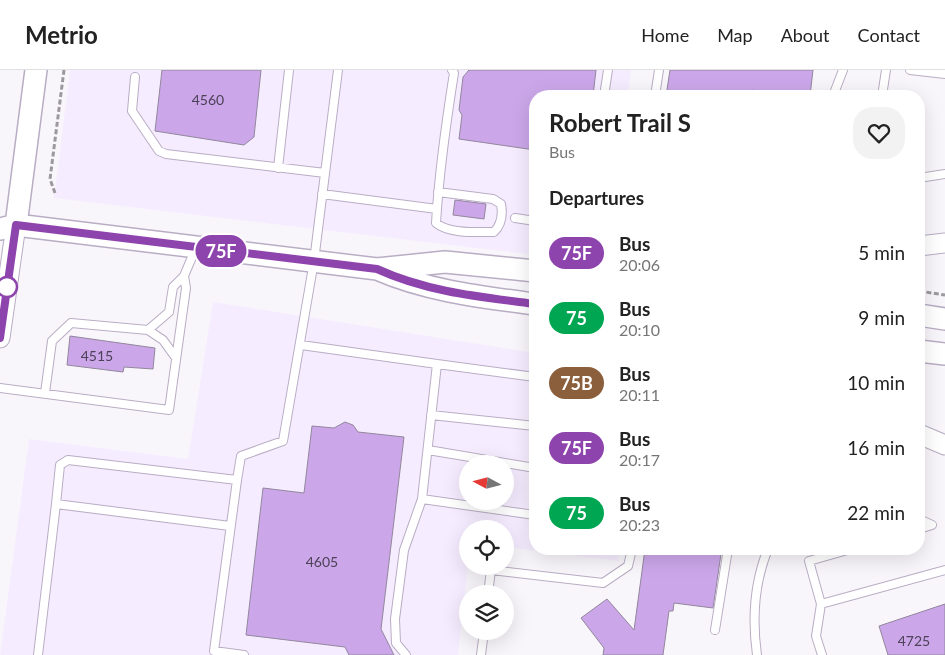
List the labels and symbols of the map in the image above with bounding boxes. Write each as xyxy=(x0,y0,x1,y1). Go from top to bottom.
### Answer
house number: 4560 xyxy=(192,91,224,108)
line badge: 75F xyxy=(192,235,250,267)
unlabelled marker xyxy=(0,276,18,298)
house number: 4515 xyxy=(81,347,113,364)
north arrow xyxy=(459,455,514,510)
house number: 4605 xyxy=(306,553,338,570)
house number: 4725 xyxy=(898,632,930,649)

